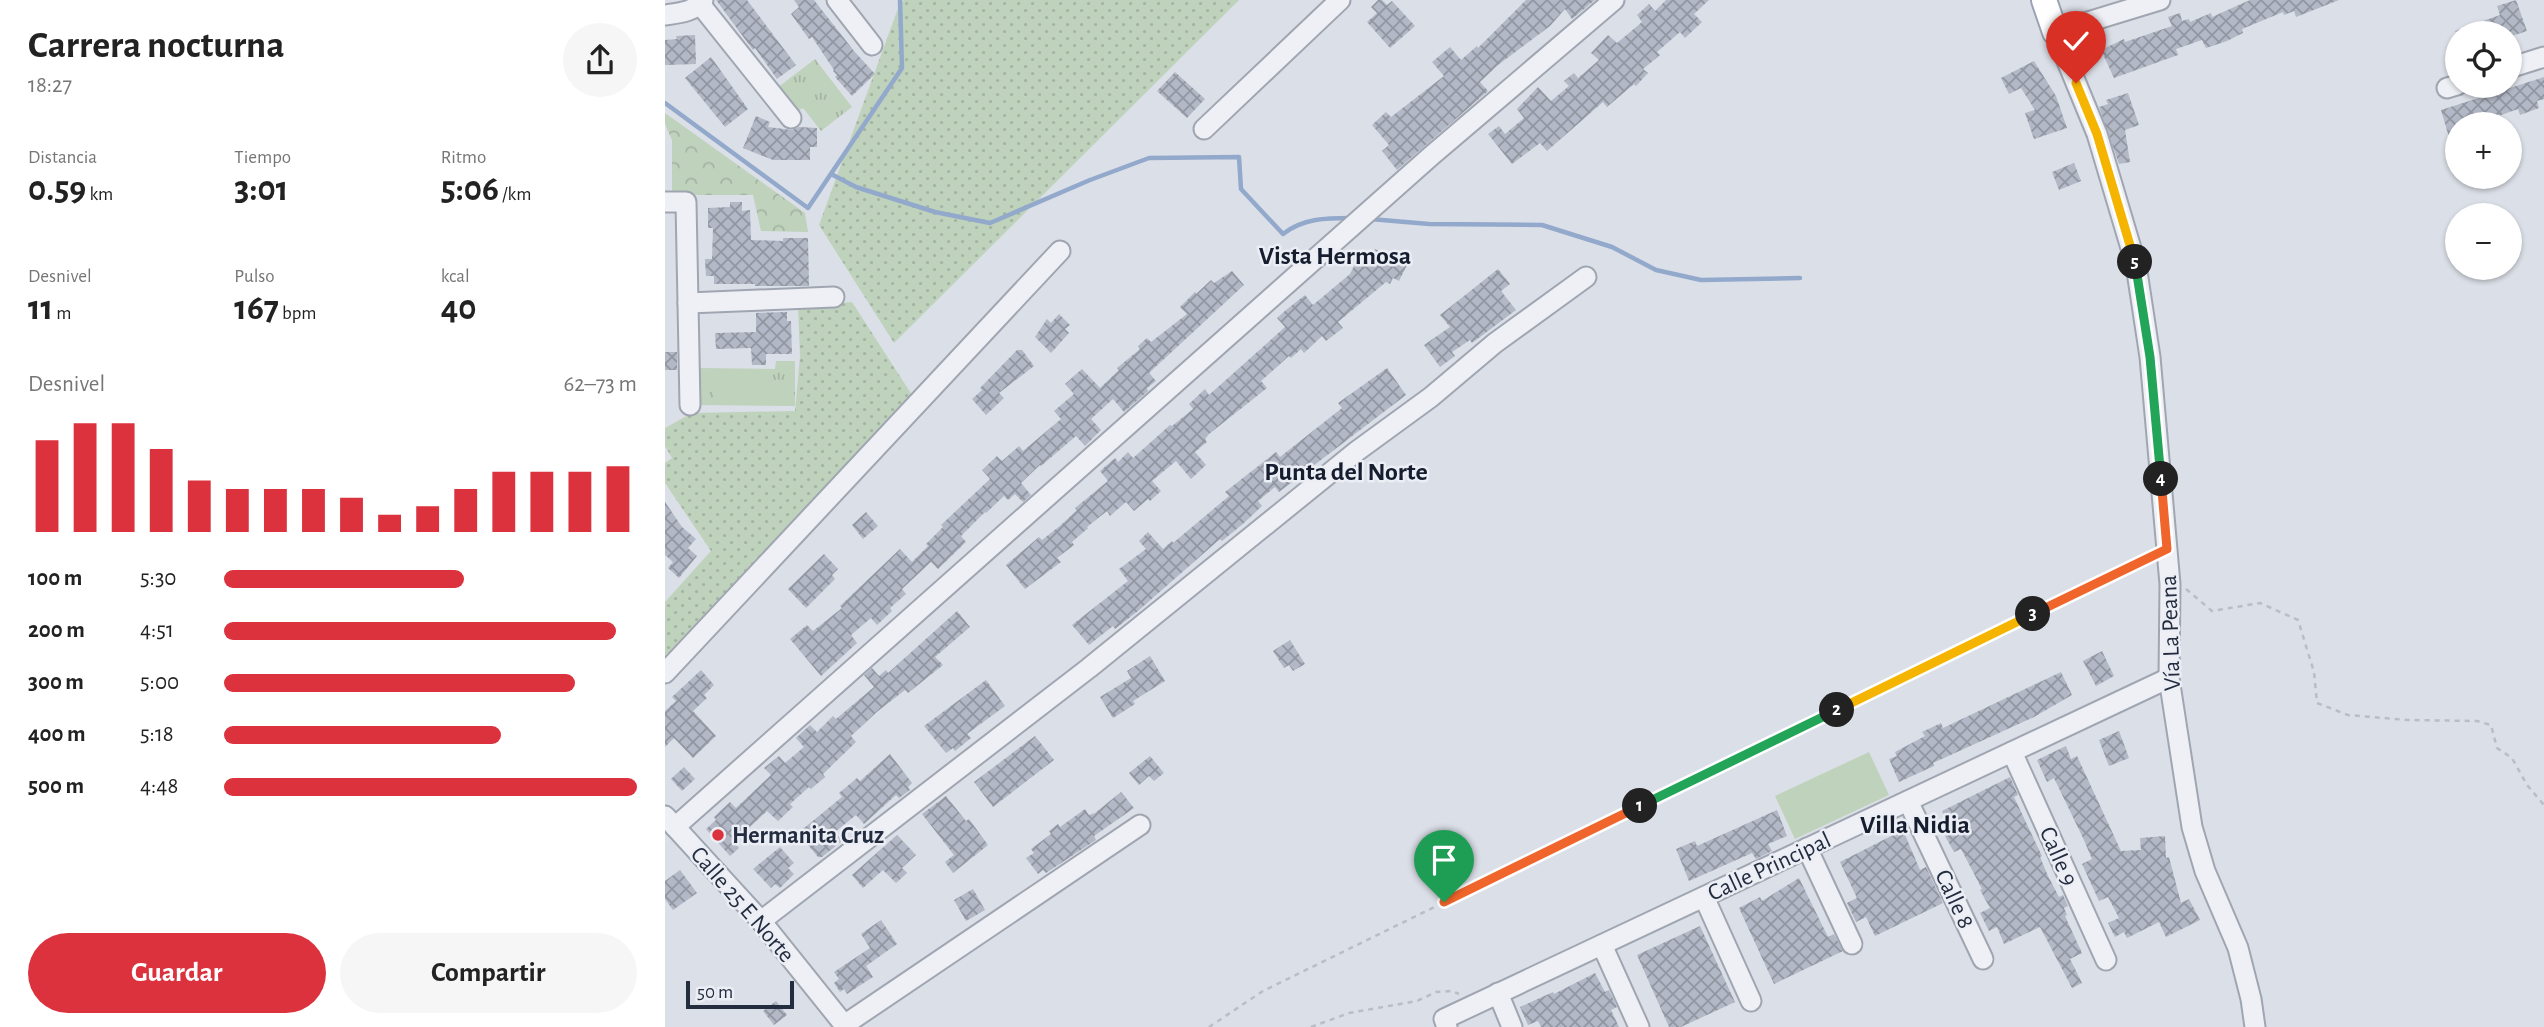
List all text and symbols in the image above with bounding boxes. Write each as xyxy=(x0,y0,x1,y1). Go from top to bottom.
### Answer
pin xyxy=(2046,11,2106,83)
map controls xyxy=(2445,21,2522,280)
button: locate xyxy=(2445,21,2522,98)
icon: check xyxy=(2057,22,2095,60)
button: share xyxy=(563,23,637,97)
text: Carrera nocturna xyxy=(28,27,285,65)
text: 18:27 xyxy=(28,74,72,97)
button: + xyxy=(2445,112,2522,189)
text: Distancia xyxy=(28,148,97,167)
text: Tiempo xyxy=(234,148,291,167)
text: Ritmo xyxy=(441,148,486,167)
text: 0.59 xyxy=(28,172,86,207)
text: 3:01 xyxy=(234,172,288,207)
text: 5:06 xyxy=(441,172,499,207)
text: km xyxy=(86,185,113,204)
text: /km xyxy=(499,185,531,204)
button: − xyxy=(2445,203,2522,280)
district label: Vista Hermosa xyxy=(1259,243,1411,269)
pin: 5 xyxy=(2117,244,2153,280)
text: 5 xyxy=(2130,252,2139,271)
text: Desnivel xyxy=(28,267,92,286)
text: Pulso xyxy=(234,267,275,286)
text: kcal xyxy=(441,267,470,286)
text: 11 xyxy=(28,291,53,326)
text: 167 xyxy=(234,291,279,326)
text: 40 xyxy=(441,291,477,326)
text: m xyxy=(53,304,72,323)
text: bpm xyxy=(279,304,317,323)
text: Desnivel xyxy=(28,373,105,396)
text: 62–73 m xyxy=(564,373,637,396)
district label: Punta del Norte xyxy=(1264,459,1428,485)
pin: 4 xyxy=(2143,462,2179,496)
text: 4 xyxy=(2156,469,2165,488)
text: 100 m xyxy=(28,567,82,590)
text: 5:30 xyxy=(140,567,177,590)
street label: Vía La Peana xyxy=(2157,574,2185,691)
pin: 3 xyxy=(2015,596,2051,632)
text: 3 xyxy=(2028,604,2037,623)
text: 200 m xyxy=(28,619,85,642)
text: 4:51 xyxy=(140,619,174,642)
text: 300 m xyxy=(28,671,84,694)
text: 5:00 xyxy=(140,671,179,694)
pin: 2 xyxy=(1819,692,1855,728)
text: 2 xyxy=(1832,700,1841,719)
text: 400 m xyxy=(28,723,86,746)
text: 5:18 xyxy=(140,723,174,746)
text: 500 m xyxy=(28,775,84,798)
text: 4:48 xyxy=(140,775,178,798)
pin: 1 xyxy=(1623,788,1657,824)
text: 1 xyxy=(1636,796,1643,815)
district label: Villa Nidia xyxy=(1860,812,1970,838)
street label: Calle 9 xyxy=(2035,823,2082,889)
place label: Hermanita Cruz xyxy=(732,824,884,848)
marker: Hermanita Cruz xyxy=(710,827,726,843)
street label: Calle Principal xyxy=(1704,828,1835,906)
pin xyxy=(1414,830,1474,902)
icon: arrive xyxy=(1425,841,1463,879)
street label: Calle 25 E Norte xyxy=(686,842,799,967)
street label: Calle 8 xyxy=(1930,866,1978,933)
button: Guardar xyxy=(28,933,326,1013)
button: Compartir xyxy=(340,933,637,1013)
scale bar xyxy=(686,978,795,1010)
text: 50 m xyxy=(697,983,733,1002)

